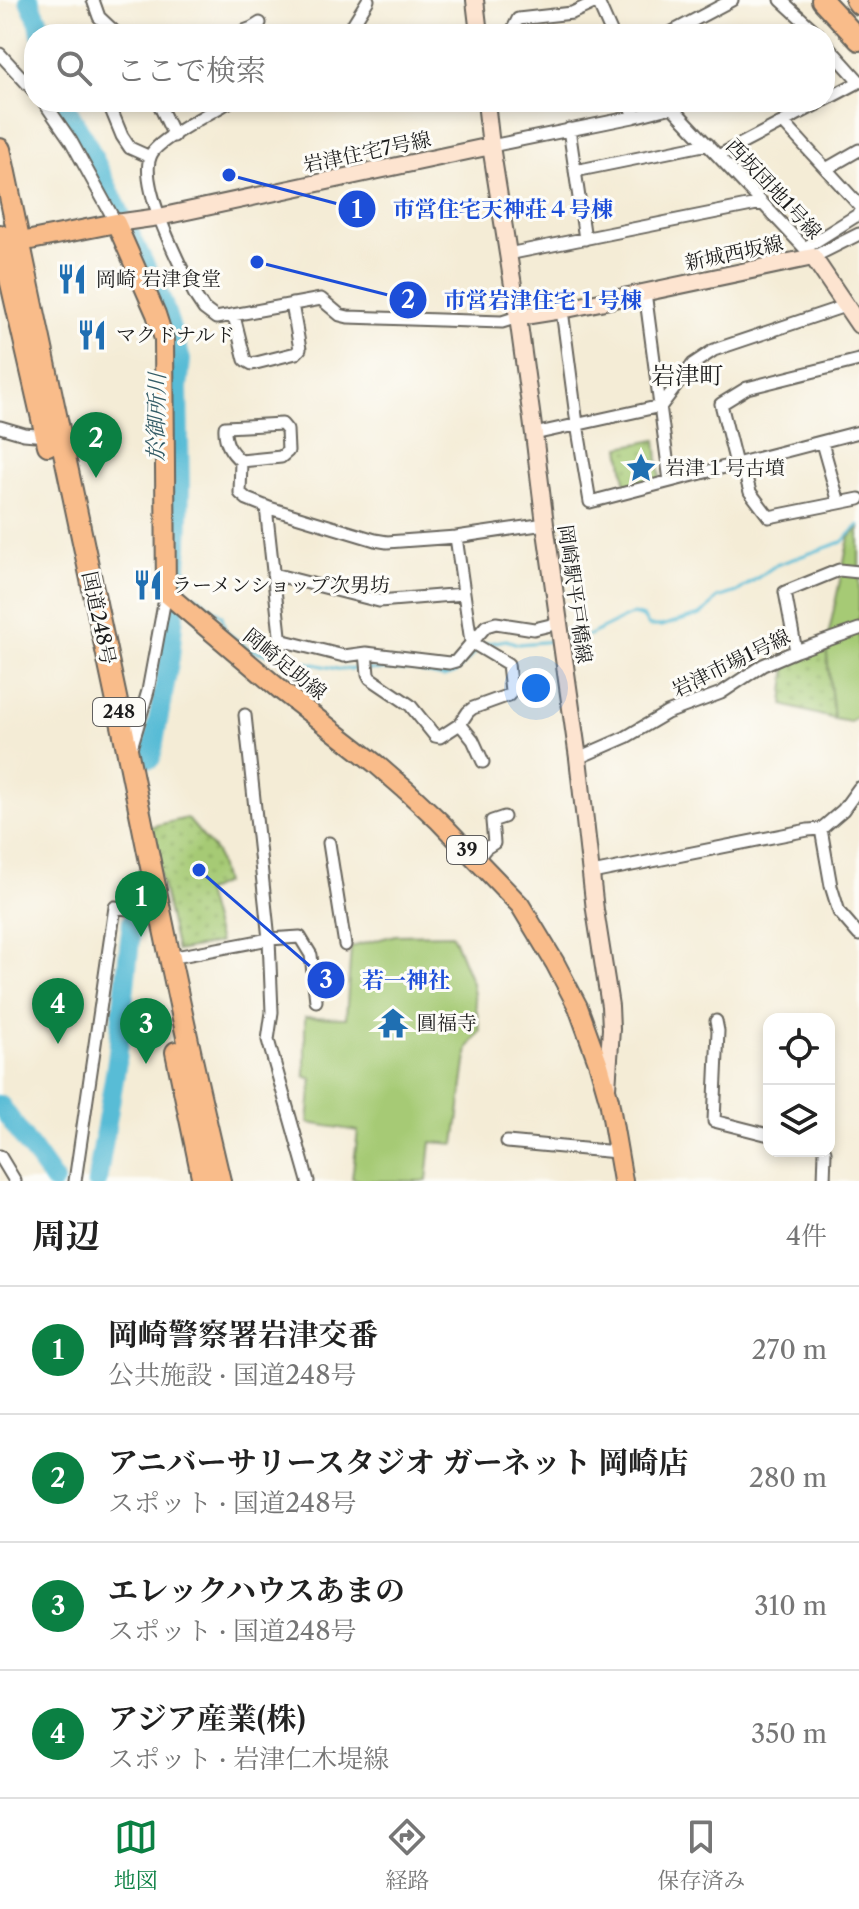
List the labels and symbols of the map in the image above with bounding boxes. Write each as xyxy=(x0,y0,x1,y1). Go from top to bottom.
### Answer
street label: 岩津住宅7号線 xyxy=(301,127,433,177)
street label: 西坂団地1号線 xyxy=(721,134,827,244)
callout: 市営住宅天神荘４号棟 xyxy=(337,186,629,232)
text: 1 xyxy=(352,195,363,224)
text: 市営住宅天神荘４号棟 xyxy=(393,196,613,223)
street label: 新城西坂線 xyxy=(683,231,785,275)
restaurant icon: 岡崎 岩津食堂 xyxy=(55,262,89,296)
place label: 岡崎 岩津食堂 xyxy=(96,267,221,291)
callout: 市営岩津住宅１号棟 xyxy=(388,277,658,323)
text: 2 xyxy=(401,285,415,314)
text: 市営岩津住宅１号棟 xyxy=(444,287,642,314)
restaurant icon: マクドナルド xyxy=(75,318,109,352)
place label: マクドナルド xyxy=(116,323,235,347)
district label: 岩津町 xyxy=(651,361,723,390)
water label: 於御所川 xyxy=(142,371,171,461)
pin: 2 xyxy=(70,412,122,478)
place icon: 岩津１号古墳 xyxy=(624,451,658,485)
place label: 岩津１号古墳 xyxy=(665,456,785,480)
street label: 岡崎駅平戸橋線 xyxy=(553,523,597,665)
restaurant icon: ラーメンショップ次男坊 xyxy=(131,568,165,602)
street label: 国道248号 xyxy=(77,569,121,667)
place label: ラーメンショップ次男坊 xyxy=(172,573,390,597)
street label: 岡崎足助線 xyxy=(239,623,331,705)
street label: 岩津市場1号線 xyxy=(668,624,794,702)
your location xyxy=(516,668,556,708)
road number: 248 xyxy=(93,698,145,726)
road number: 39 xyxy=(447,836,487,864)
pin: 1 xyxy=(115,871,167,937)
callout: 若一神社 xyxy=(306,957,466,1003)
text: 3 xyxy=(319,965,333,994)
text: 若一神社 xyxy=(362,967,450,994)
pin: 4 xyxy=(32,978,84,1044)
pin: 3 xyxy=(120,998,172,1064)
temple icon: 圓福寺 xyxy=(376,1006,410,1040)
place label: 圓福寺 xyxy=(417,1011,477,1035)

